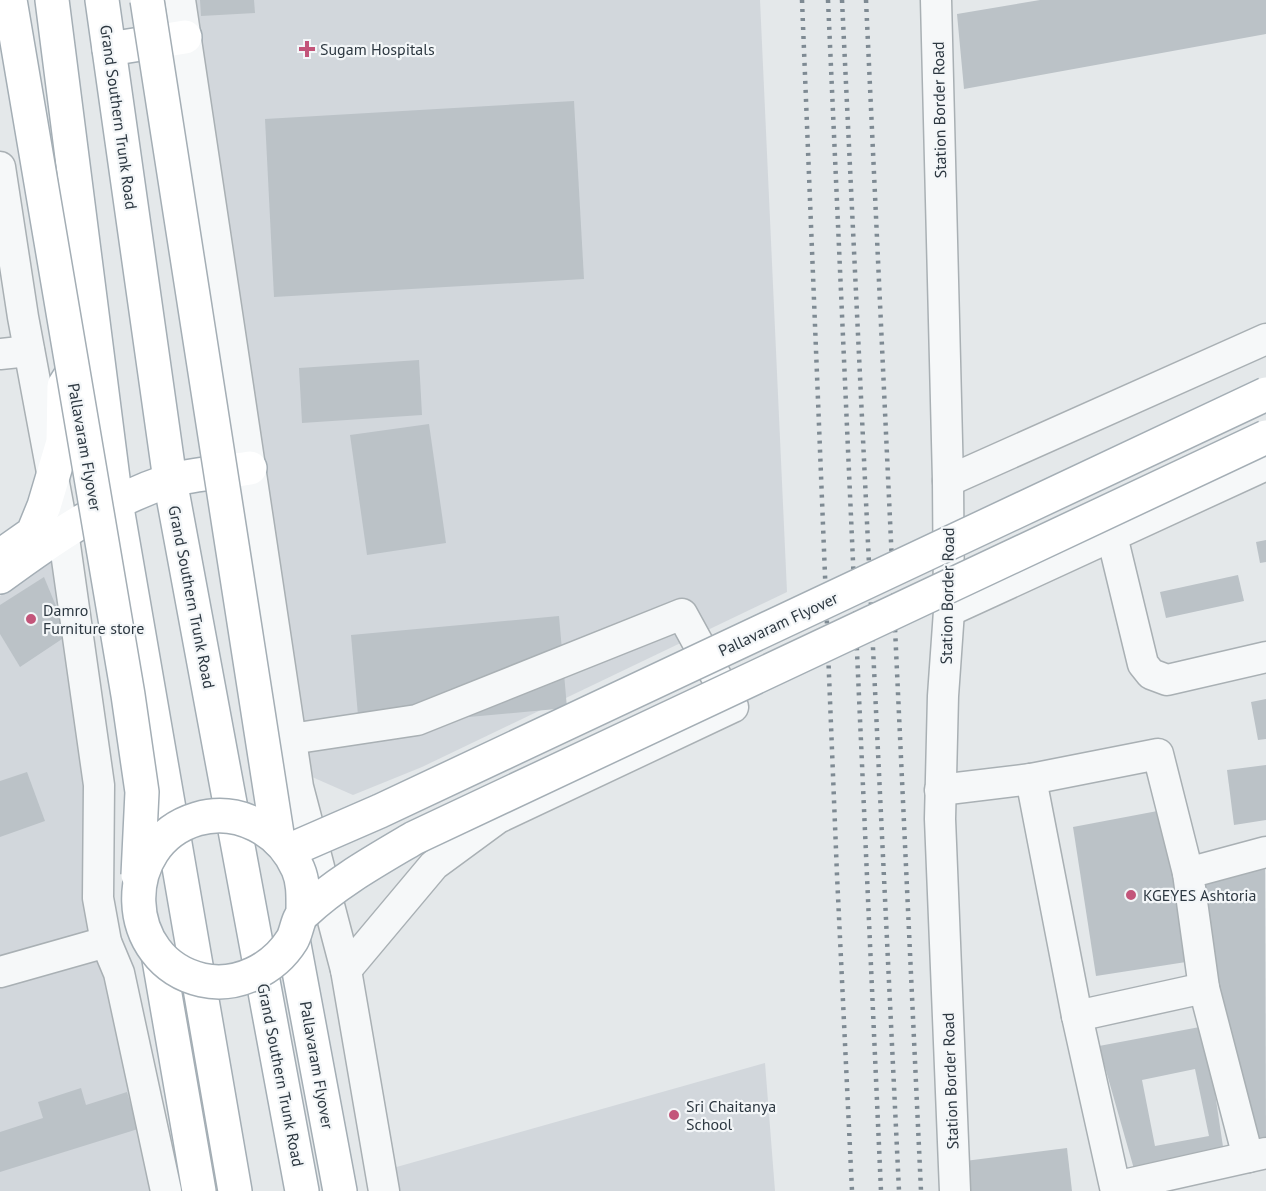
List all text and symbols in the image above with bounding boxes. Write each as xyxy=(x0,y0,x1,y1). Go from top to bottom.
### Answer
street label: Grand Southern Trunk Road xyxy=(96,23,142,211)
place label: Sugam Hospitals xyxy=(320,39,435,59)
marker: Sugam Hospitals xyxy=(298,40,316,58)
street label: Station Border Road xyxy=(928,41,950,179)
street label: Pallavaram Flyover xyxy=(64,381,106,513)
street label: Grand Southern Trunk Road xyxy=(164,504,220,690)
street label: Station Border Road xyxy=(936,527,958,665)
street label: Pallavaram Flyover xyxy=(715,587,841,660)
place label: Damro Furniture store xyxy=(43,600,144,638)
marker: Damro Furniture store xyxy=(24,612,38,626)
place label: KGEYES Ashtoria xyxy=(1143,885,1256,905)
marker: KGEYES Ashtoria xyxy=(1124,888,1138,902)
street label: Grand Southern Trunk Road xyxy=(253,982,309,1168)
street label: Pallavaram Flyover xyxy=(296,999,338,1131)
street label: Station Border Road xyxy=(938,1012,962,1150)
place label: Sri Chaitanya School xyxy=(686,1096,776,1134)
marker: Sri Chaitanya School xyxy=(667,1108,681,1122)

